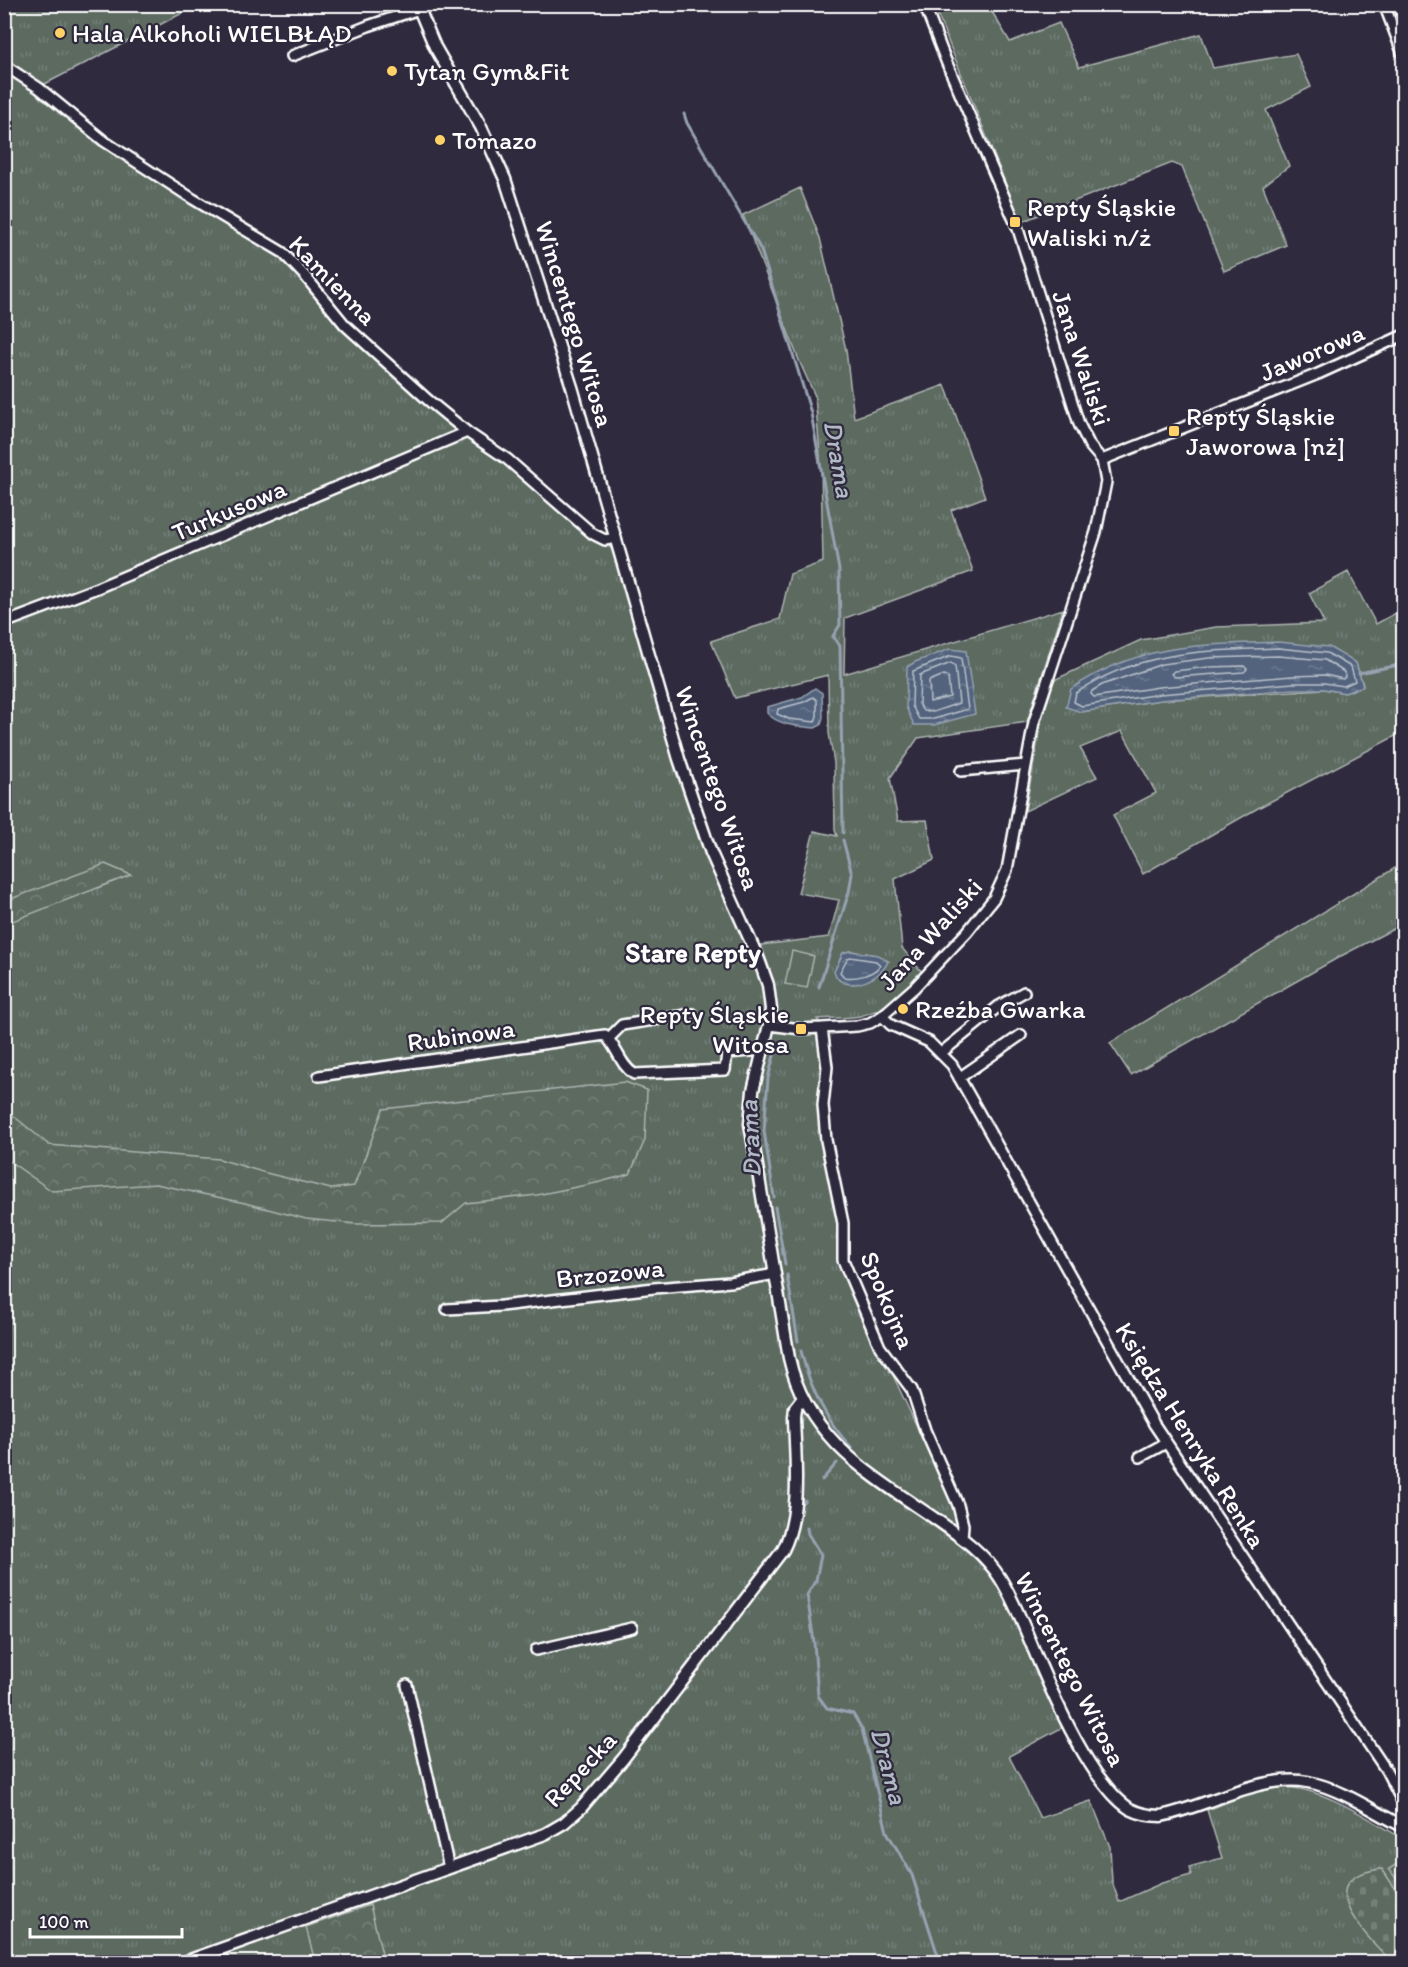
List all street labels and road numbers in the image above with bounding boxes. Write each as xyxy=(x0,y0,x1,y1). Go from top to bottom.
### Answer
street label: Wincentego Witosa xyxy=(528,217,622,432)
street label: Kamienna xyxy=(282,228,384,332)
street label: Jana Waliski xyxy=(1045,286,1119,430)
street label: Jaworowa xyxy=(1255,315,1370,388)
street label: Turkusowa xyxy=(167,471,291,548)
street label: Wincentego Witosa xyxy=(668,682,768,895)
street label: Jana Waliski xyxy=(871,871,989,997)
street label: Rubinowa xyxy=(405,1012,517,1058)
street label: Spokojna xyxy=(853,1246,923,1354)
street label: Brzozowa xyxy=(554,1251,666,1295)
street label: Księdza Henryka Renka xyxy=(1108,1316,1274,1555)
street label: Wincentego Witosa xyxy=(1008,1566,1134,1772)
street label: Repecka xyxy=(537,1724,624,1814)

